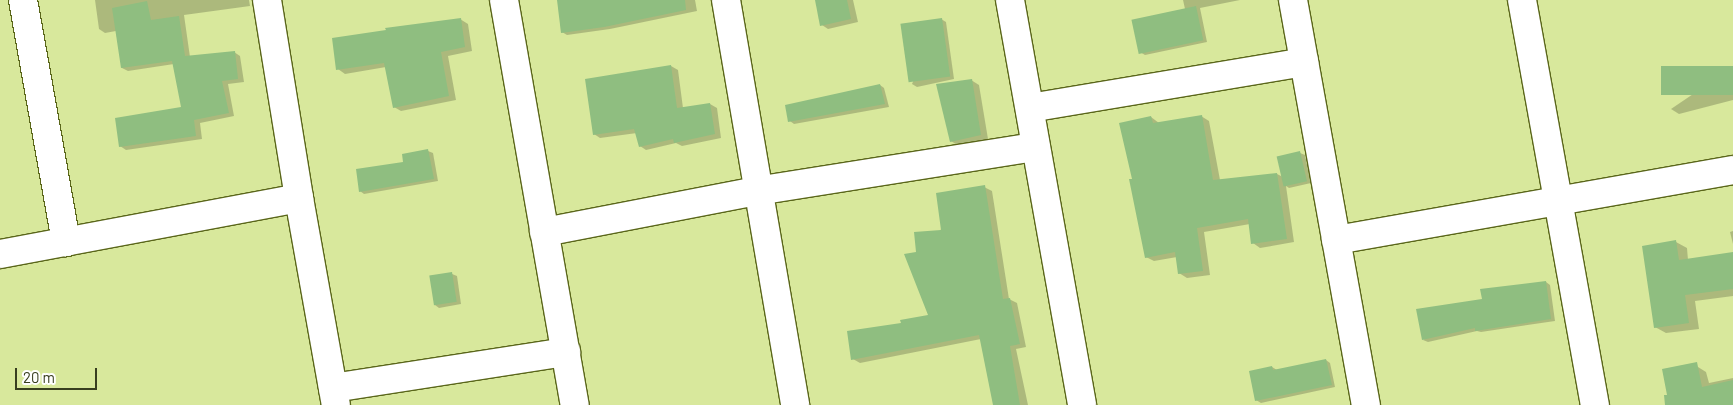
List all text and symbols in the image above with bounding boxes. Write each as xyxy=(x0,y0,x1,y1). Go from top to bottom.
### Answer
scale bar xyxy=(18,358,100,390)
text: 20 m xyxy=(23,368,55,386)

